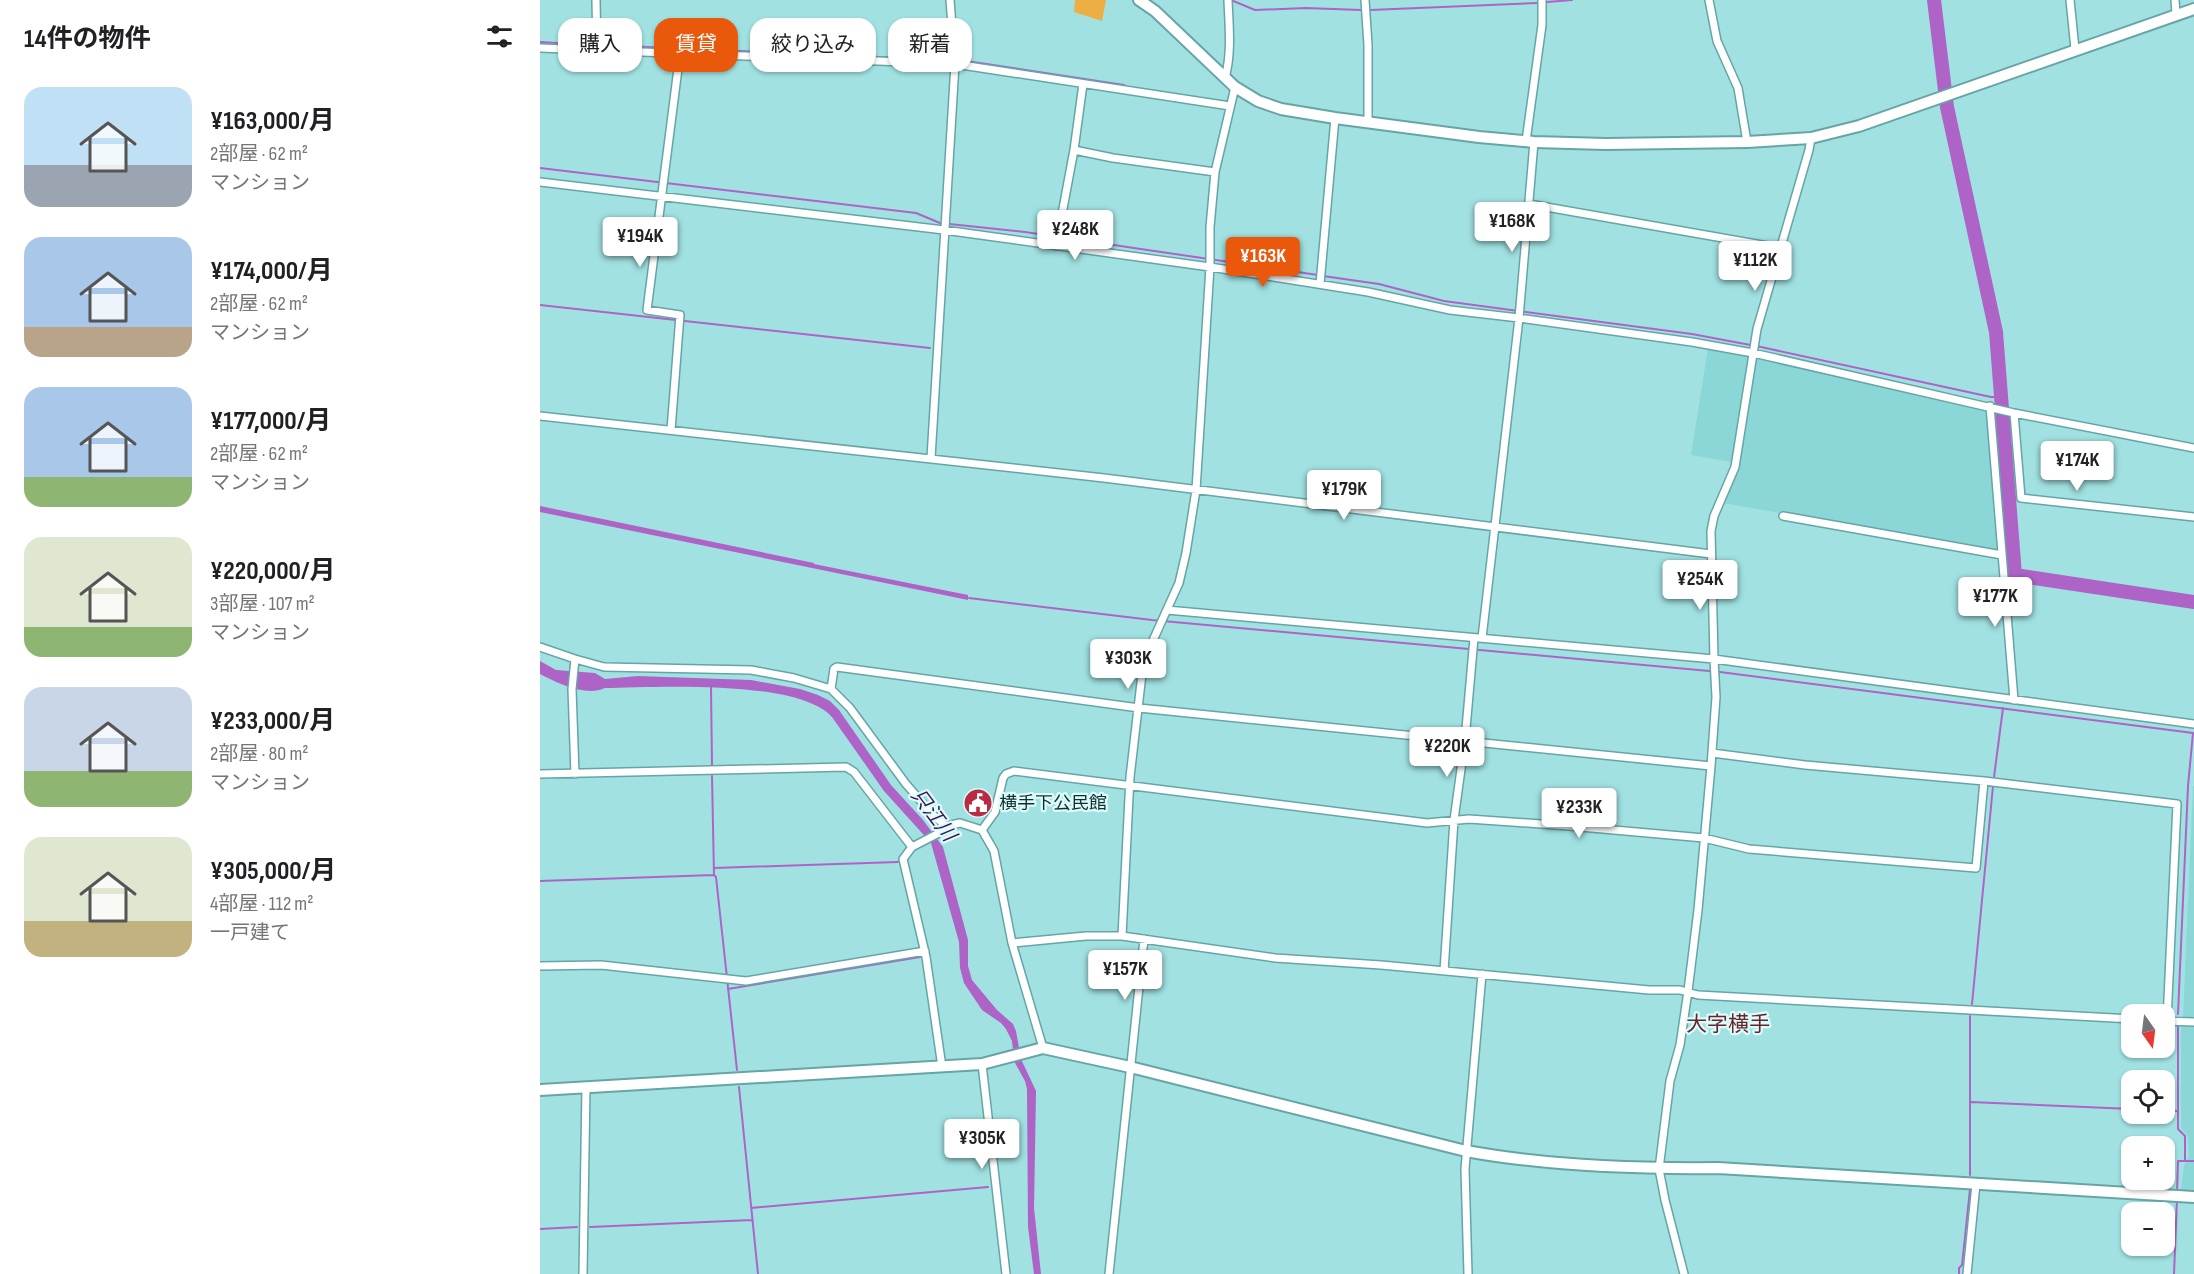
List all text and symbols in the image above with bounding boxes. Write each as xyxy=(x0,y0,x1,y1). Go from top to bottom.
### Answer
chip: 購入 xyxy=(558,18,642,72)
chip: 賃貸 xyxy=(654,18,738,72)
chip: 絞り込み xyxy=(750,18,876,72)
chip: 新着 xyxy=(888,18,972,72)
icon: filters xyxy=(483,20,516,53)
text: 14件の物件 xyxy=(24,24,151,55)
text: ¥163,000/月 xyxy=(210,106,335,137)
icon: home xyxy=(72,111,144,183)
text: 2部屋 · 62 m² xyxy=(210,142,308,166)
text: マンション xyxy=(210,171,310,195)
pin: ¥168K xyxy=(1470,202,1554,253)
text: ¥168K xyxy=(1489,209,1535,233)
pin: ¥248K xyxy=(1033,210,1117,261)
pin: ¥194K xyxy=(598,217,682,268)
text: ¥248K xyxy=(1051,217,1099,241)
text: ¥194K xyxy=(617,224,663,248)
pin: ¥163K xyxy=(1221,237,1305,288)
pin: ¥112K xyxy=(1713,241,1797,292)
text: ¥163K xyxy=(1240,244,1286,268)
text: ¥112K xyxy=(1733,248,1777,272)
text: ¥174,000/月 xyxy=(210,256,333,287)
icon: home xyxy=(72,261,144,333)
text: 2部屋 · 62 m² xyxy=(210,292,308,316)
text: マンション xyxy=(210,321,310,345)
text: ¥177,000/月 xyxy=(210,406,331,437)
icon: home xyxy=(72,411,144,483)
pin: ¥174K xyxy=(2035,441,2119,492)
text: 2部屋 · 62 m² xyxy=(210,442,308,466)
text: ¥174K xyxy=(2055,448,2099,472)
pin: ¥179K xyxy=(1302,470,1386,521)
text: マンション xyxy=(210,471,310,495)
text: ¥179K xyxy=(1321,477,1367,501)
text: ¥220,000/月 xyxy=(210,556,336,587)
pin: ¥254K xyxy=(1658,560,1742,611)
icon: home xyxy=(72,561,144,633)
text: ¥254K xyxy=(1677,567,1724,591)
pin: ¥177K xyxy=(1953,577,2037,628)
text: ¥177K xyxy=(1972,584,2018,608)
text: 3部屋 · 107 m² xyxy=(210,592,315,616)
text: マンション xyxy=(210,621,310,645)
pin: ¥303K xyxy=(1086,639,1170,690)
text: ¥303K xyxy=(1104,646,1152,670)
text: ¥233,000/月 xyxy=(210,706,335,737)
icon: home xyxy=(72,711,144,783)
pin: ¥220K xyxy=(1405,727,1489,778)
text: ¥220K xyxy=(1423,734,1471,758)
text: 2部屋 · 80 m² xyxy=(210,742,309,766)
text: マンション xyxy=(210,771,310,795)
water label: 只江川 xyxy=(905,784,962,848)
public building icon: 横手下公民館 xyxy=(962,787,994,819)
pin: ¥233K xyxy=(1537,788,1621,839)
place label: 横手下公民館 xyxy=(999,793,1107,814)
text: ¥233K xyxy=(1556,795,1602,819)
text: ¥305,000/月 xyxy=(210,856,336,887)
icon: home xyxy=(72,861,144,933)
text: 4部屋 · 112 m² xyxy=(210,892,313,916)
text: 一戸建て xyxy=(210,921,290,945)
pin: ¥157K xyxy=(1083,950,1167,1001)
text: ¥157K xyxy=(1102,957,1148,981)
north arrow xyxy=(2121,1004,2175,1058)
map controls xyxy=(2121,1004,2175,1256)
district label: 大字横手 xyxy=(1686,1012,1770,1037)
button: locate xyxy=(2121,1070,2175,1124)
pin: ¥305K xyxy=(940,1119,1024,1170)
text: ¥305K xyxy=(958,1126,1006,1150)
button: + xyxy=(2121,1136,2175,1190)
button: − xyxy=(2121,1202,2175,1256)

